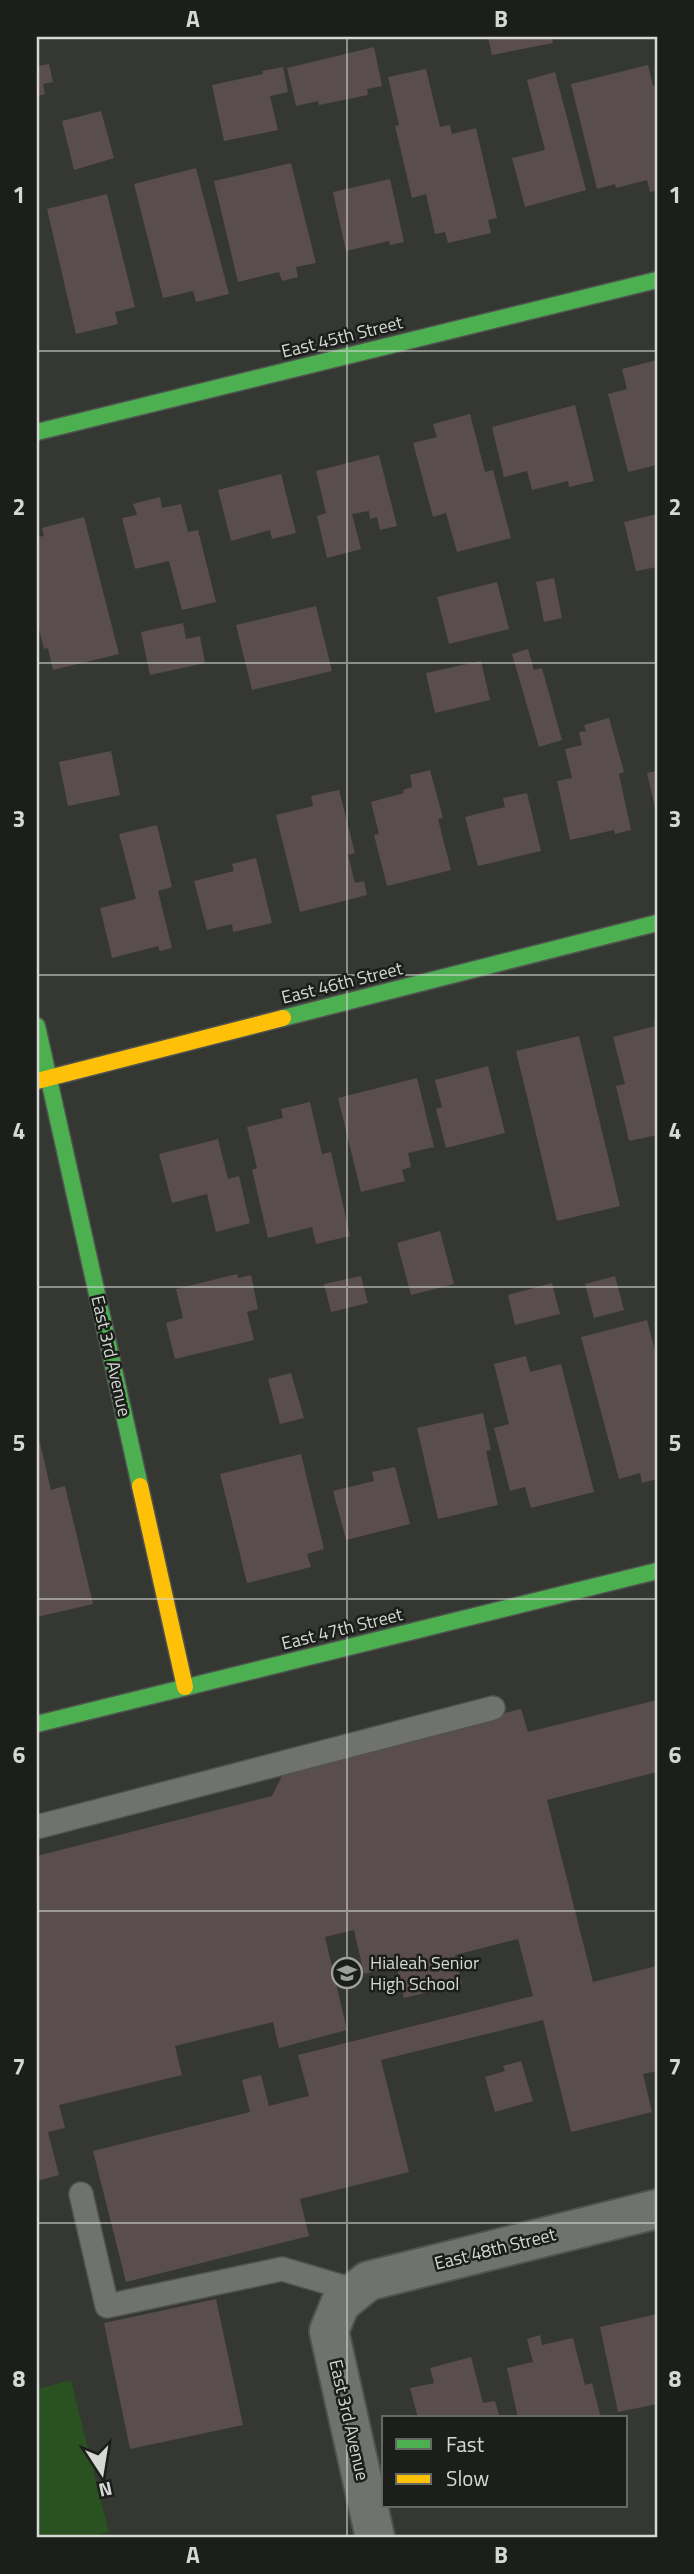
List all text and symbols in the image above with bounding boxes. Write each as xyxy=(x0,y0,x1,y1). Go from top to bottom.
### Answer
text: A xyxy=(186,1,200,36)
text: B xyxy=(494,1,508,36)
text: 1 xyxy=(13,177,25,212)
text: 1 xyxy=(669,177,681,212)
street label: East 45th Street xyxy=(278,308,406,365)
text: 2 xyxy=(13,489,25,524)
text: 2 xyxy=(669,489,681,524)
text: 3 xyxy=(13,801,25,836)
text: 3 xyxy=(669,801,681,836)
street label: East 46th Street xyxy=(278,954,406,1011)
text: 4 xyxy=(13,1113,25,1148)
text: 4 xyxy=(669,1113,681,1148)
street label: East 3rd Avenue xyxy=(84,1293,139,1419)
text: 5 xyxy=(13,1425,25,1460)
text: 5 xyxy=(669,1425,681,1460)
street label: East 47th Street xyxy=(278,1600,406,1657)
text: 6 xyxy=(13,1737,26,1772)
text: 6 xyxy=(669,1737,682,1772)
place label: Hialeah Senior High School xyxy=(370,1949,479,1997)
school or university icon: Hialeah Senior High School xyxy=(330,1956,364,1990)
text: 7 xyxy=(13,2049,25,2084)
text: 7 xyxy=(669,2049,681,2084)
street label: East 48th Street xyxy=(431,2220,559,2277)
street label: East 3rd Avenue xyxy=(322,2357,377,2483)
text: 8 xyxy=(13,2361,26,2396)
text: 8 xyxy=(669,2361,682,2396)
legend xyxy=(382,2416,628,2508)
text: Fast xyxy=(446,2428,485,2460)
north arrow xyxy=(66,2438,136,2508)
text: Slow xyxy=(446,2462,489,2494)
text: N xyxy=(96,2475,115,2506)
text: A xyxy=(186,2537,200,2572)
text: B xyxy=(494,2537,508,2572)

